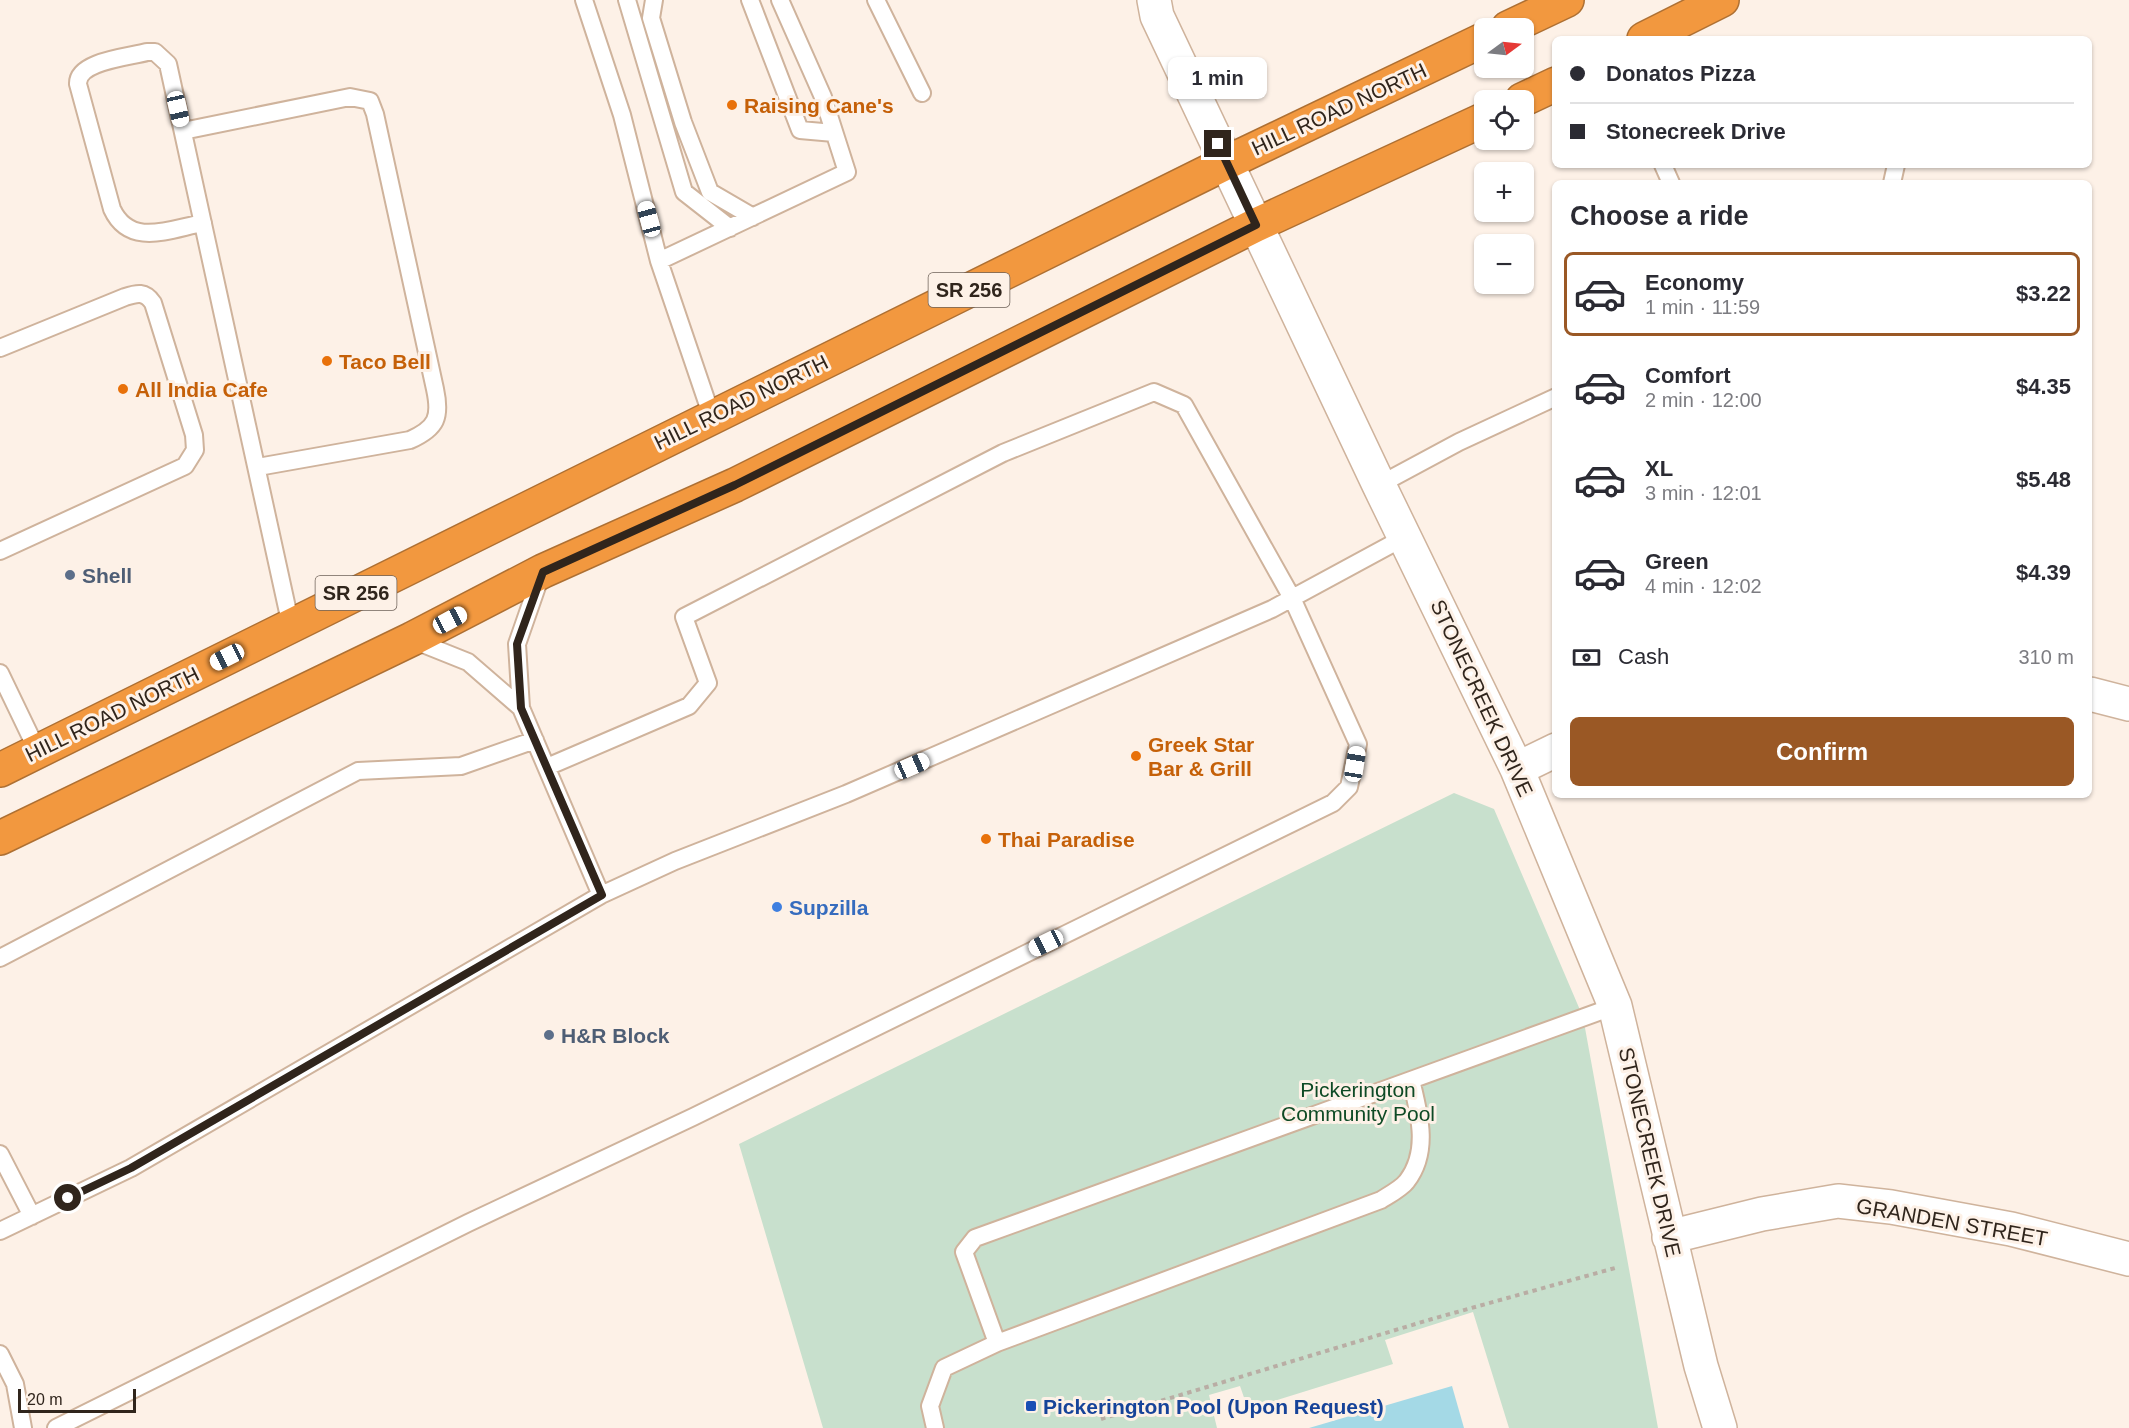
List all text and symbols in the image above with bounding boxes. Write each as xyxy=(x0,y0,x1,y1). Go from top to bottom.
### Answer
north arrow xyxy=(1474,18,1534,78)
map controls xyxy=(1474,18,1534,294)
callout: 1 min xyxy=(1168,57,1268,99)
street label: HILL ROAD NORTH xyxy=(1248,58,1430,160)
text: Donatos Pizza xyxy=(1606,61,1755,86)
text: 1 min xyxy=(1191,67,1244,89)
car xyxy=(165,89,191,129)
button: locate xyxy=(1474,90,1534,150)
place label: Raising Cane's xyxy=(744,94,894,117)
marker: Raising Cane's xyxy=(725,98,739,112)
text: Stonecreek Drive xyxy=(1606,119,1786,144)
route end xyxy=(1204,130,1231,157)
button: + xyxy=(1474,162,1534,222)
car xyxy=(636,199,662,239)
text: Choose a ride xyxy=(1570,201,1749,231)
button: − xyxy=(1474,234,1534,294)
icon: car xyxy=(1573,267,1627,321)
text: Economy xyxy=(1645,270,1744,295)
road number: SR 256 xyxy=(928,273,1010,307)
text: $3.22 xyxy=(2016,281,2071,306)
text: 1 min · 11:59 xyxy=(1645,296,1760,318)
place label: Taco Bell xyxy=(339,350,431,373)
street label: HILL ROAD NORTH xyxy=(650,350,832,454)
marker: Taco Bell xyxy=(320,354,334,368)
icon: car xyxy=(1573,360,1627,414)
text: Comfort xyxy=(1645,363,1731,388)
text: $4.35 xyxy=(2016,374,2071,399)
place label: All India Cafe xyxy=(135,378,268,401)
marker: All India Cafe xyxy=(116,382,130,396)
text: 2 min · 12:00 xyxy=(1645,389,1762,411)
icon: car xyxy=(1573,453,1627,507)
text: XL xyxy=(1645,456,1673,481)
text: $5.48 xyxy=(2016,467,2071,492)
text: 3 min · 12:01 xyxy=(1645,482,1762,504)
icon: car xyxy=(1573,546,1627,600)
text: Green xyxy=(1645,549,1709,574)
text: $4.39 xyxy=(2016,560,2071,585)
place label: Shell xyxy=(82,564,132,587)
marker: Shell xyxy=(63,568,77,582)
text: 4 min · 12:02 xyxy=(1645,575,1762,597)
road number: SR 256 xyxy=(316,576,397,610)
street label: STONECREEK DRIVE xyxy=(1426,596,1538,800)
car xyxy=(430,604,470,636)
car xyxy=(207,641,247,673)
icon: cash xyxy=(1570,641,1603,674)
text: Cash xyxy=(1618,644,1669,669)
text: 310 m xyxy=(2018,646,2074,668)
street label: HILL ROAD NORTH xyxy=(21,662,203,766)
button: Confirm xyxy=(1570,717,2074,786)
place label: Greek Star Bar & Grill xyxy=(1148,733,1254,780)
car xyxy=(1343,745,1367,783)
marker: Greek Star Bar & Grill xyxy=(1129,749,1143,763)
car xyxy=(892,750,932,782)
place label: Thai Paradise xyxy=(998,828,1135,851)
marker: Thai Paradise xyxy=(979,832,993,846)
place label: Supzilla xyxy=(789,896,869,919)
marker: Supzilla xyxy=(770,900,784,914)
car xyxy=(1026,927,1066,959)
place label: H&R Block xyxy=(561,1024,670,1047)
marker: H&R Block xyxy=(542,1028,556,1042)
street label: STONECREEK DRIVE xyxy=(1615,1045,1685,1259)
park label: Pickerington Community Pool xyxy=(1281,1078,1435,1125)
route start xyxy=(54,1184,81,1211)
street label: GRANDEN STREET xyxy=(1855,1194,2050,1250)
scale bar xyxy=(18,1386,136,1414)
text: 20 m xyxy=(27,1391,63,1408)
place label: Pickerington Pool (Upon Request) xyxy=(1043,1395,1384,1418)
marker: Pickerington Pool (Upon Request) xyxy=(1024,1399,1038,1413)

